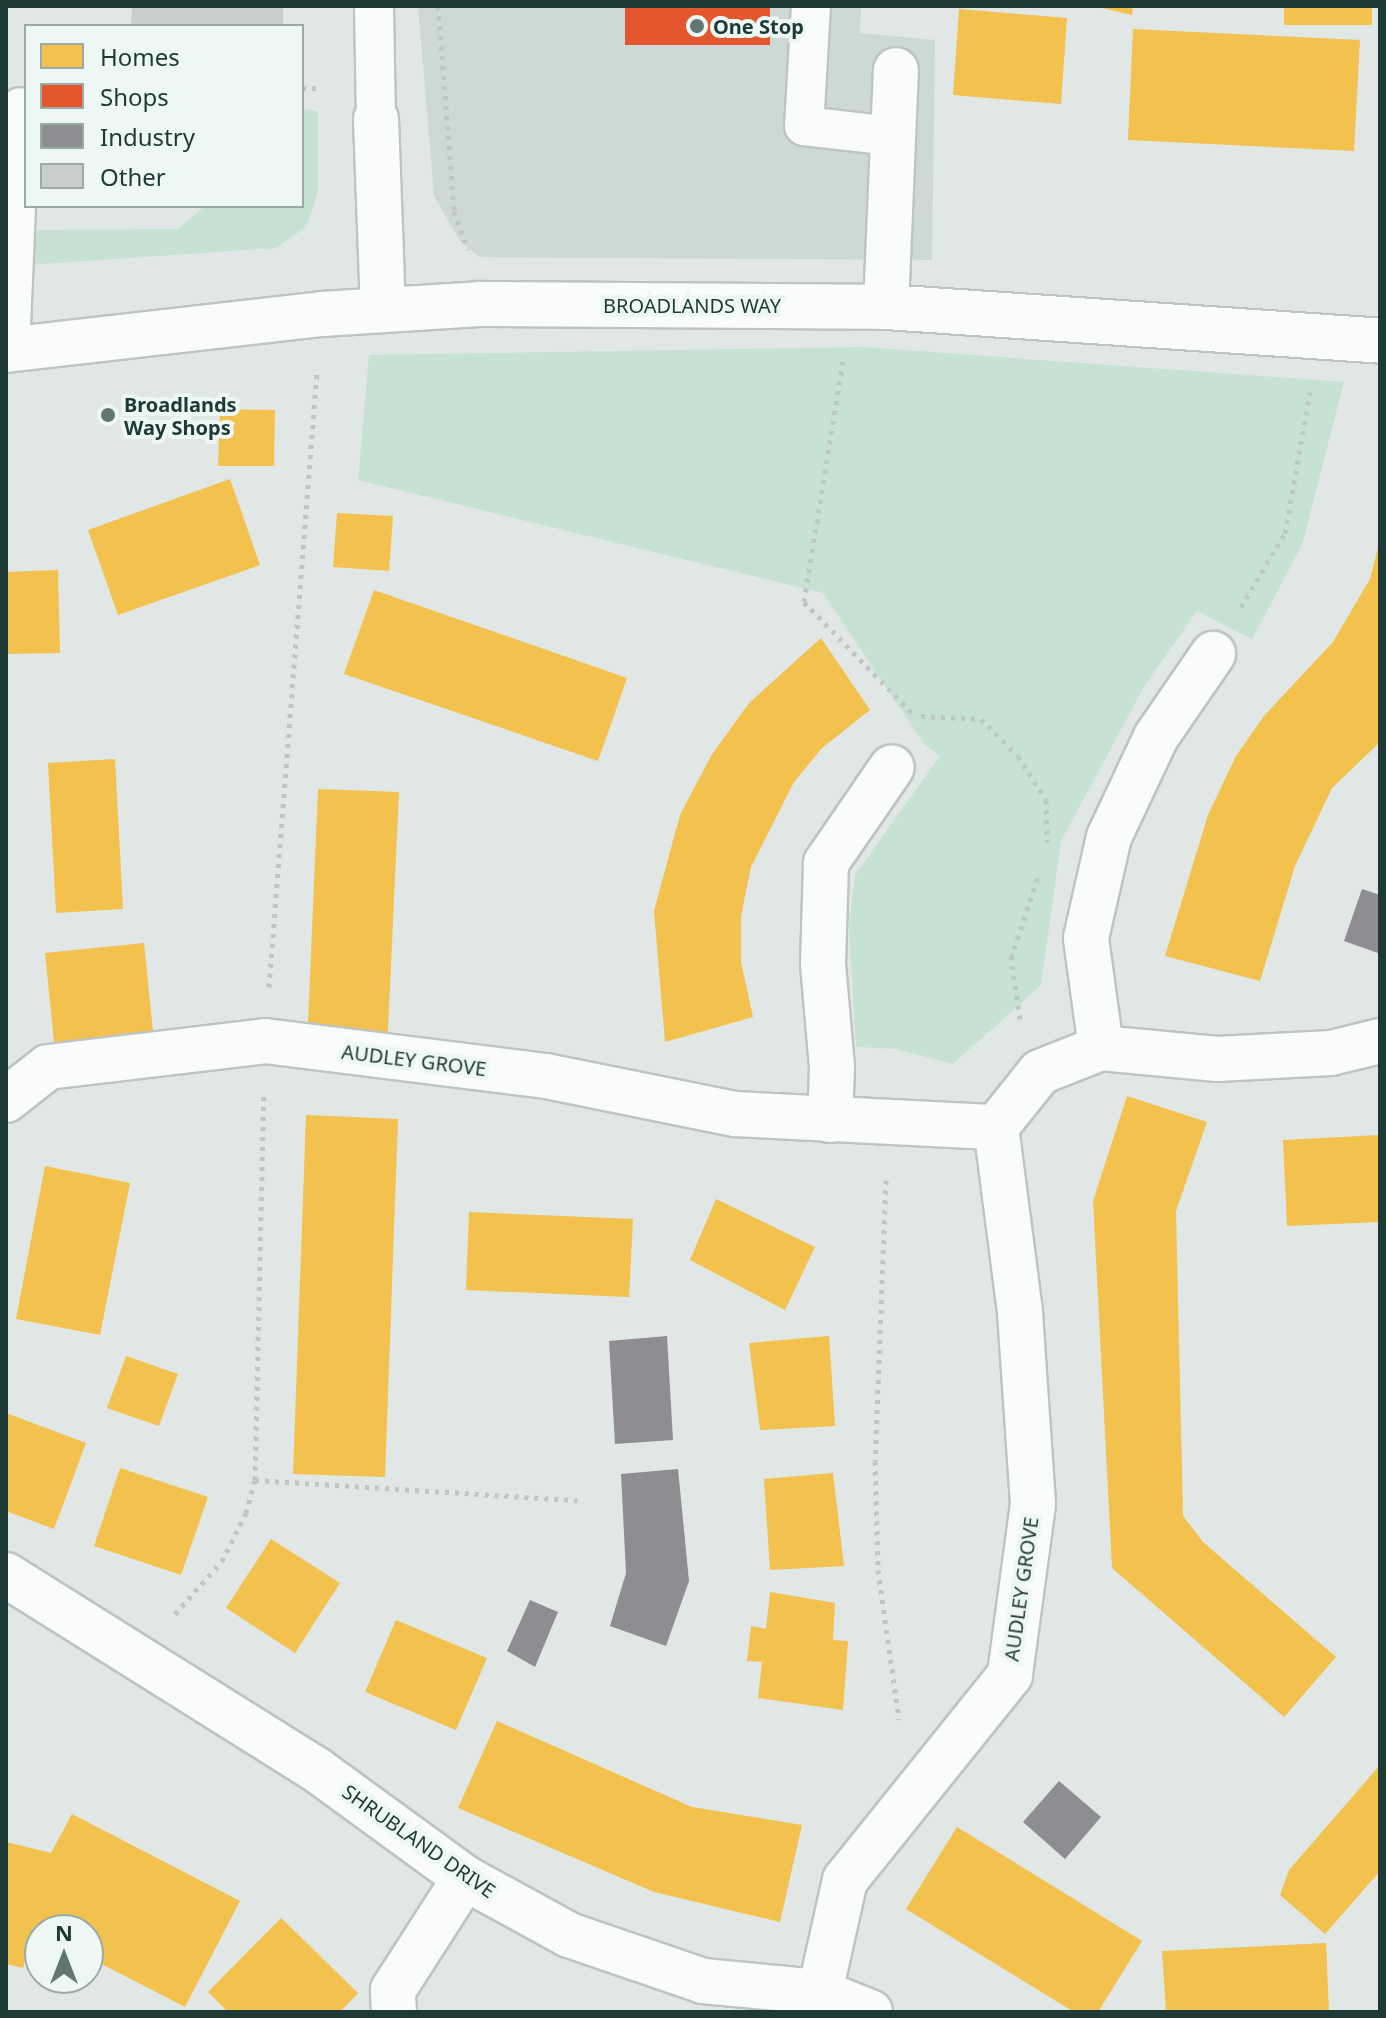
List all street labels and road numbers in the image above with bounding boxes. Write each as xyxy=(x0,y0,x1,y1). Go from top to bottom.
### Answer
street label: BROADLANDS WAY xyxy=(603,293,781,317)
street label: AUDLEY GROVE xyxy=(340,1039,488,1081)
street label: AUDLEY GROVE xyxy=(999,1515,1043,1663)
street label: SHRUBLAND DRIVE xyxy=(338,1779,500,1903)

